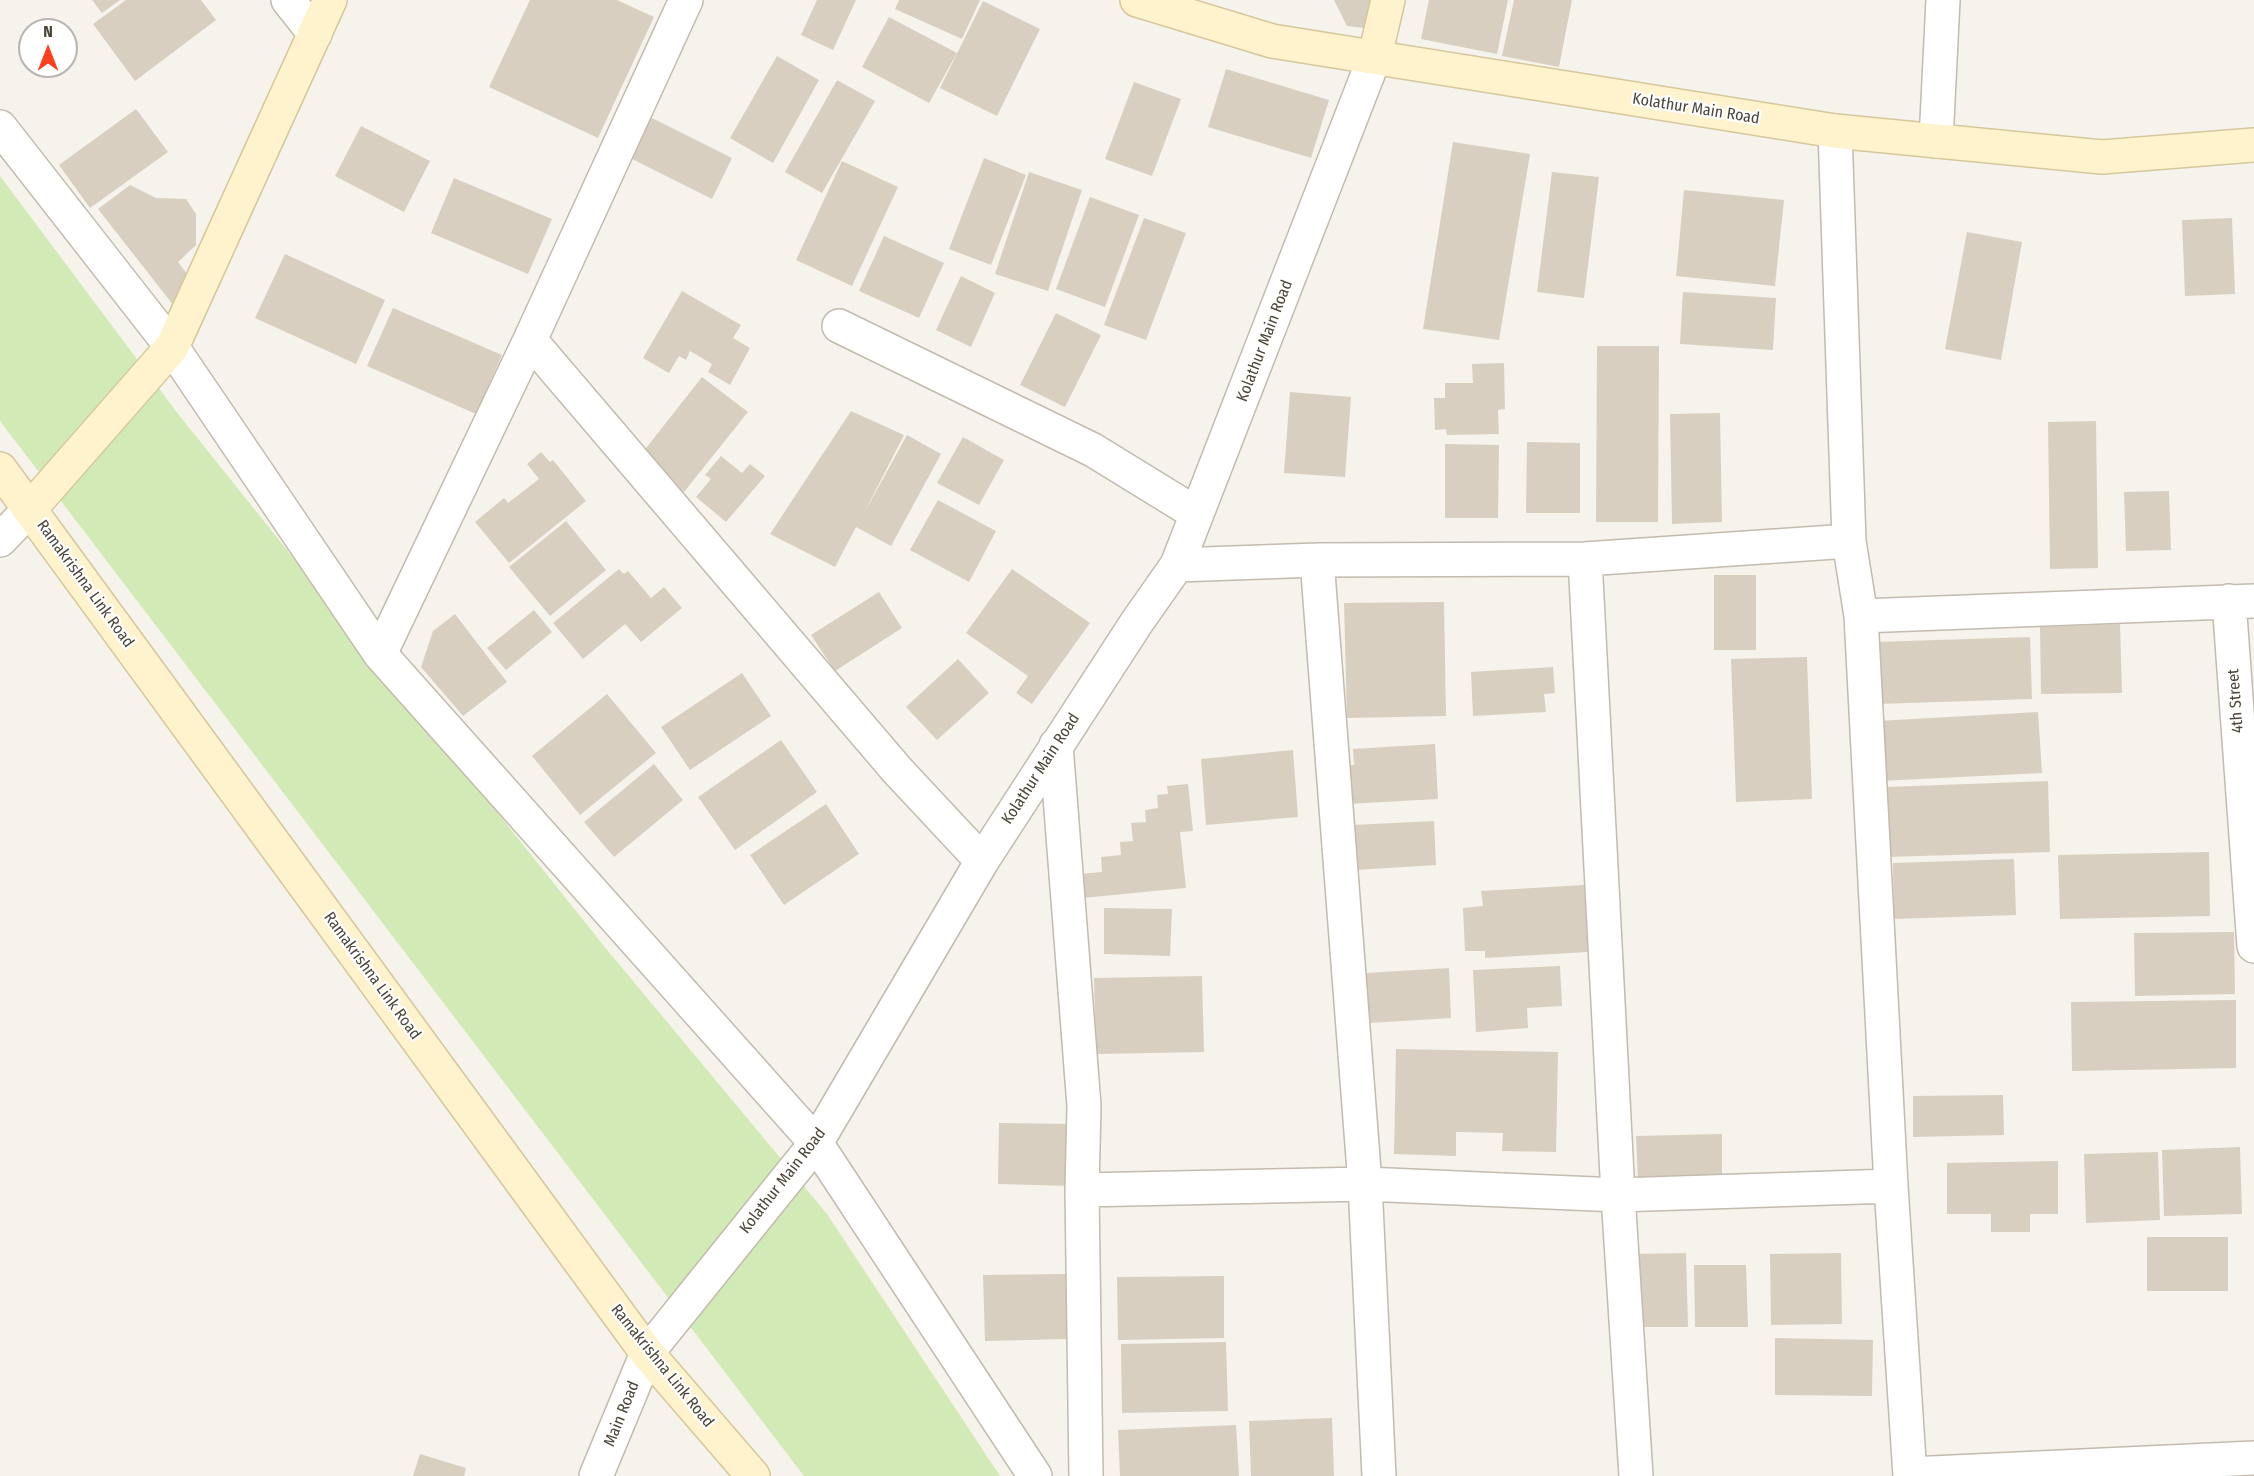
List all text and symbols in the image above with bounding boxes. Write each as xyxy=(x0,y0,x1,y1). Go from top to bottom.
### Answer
north arrow xyxy=(18,18,78,78)
text: N xyxy=(43,22,53,41)
street label: Kolathur Main Road xyxy=(1631,89,1761,129)
street label: Kolathur Main Road xyxy=(1233,278,1297,404)
street label: Ramakrishna Link Road xyxy=(32,517,138,651)
street label: 4th Street xyxy=(2224,668,2248,734)
street label: Kolathur Main Road xyxy=(998,710,1084,828)
street label: Ramakrishna Link Road xyxy=(319,909,425,1043)
street label: Kolathur Main Road xyxy=(736,1124,830,1238)
street label: Ramakrishna Link Road xyxy=(606,1301,718,1431)
street label: Main Road xyxy=(600,1379,644,1449)

